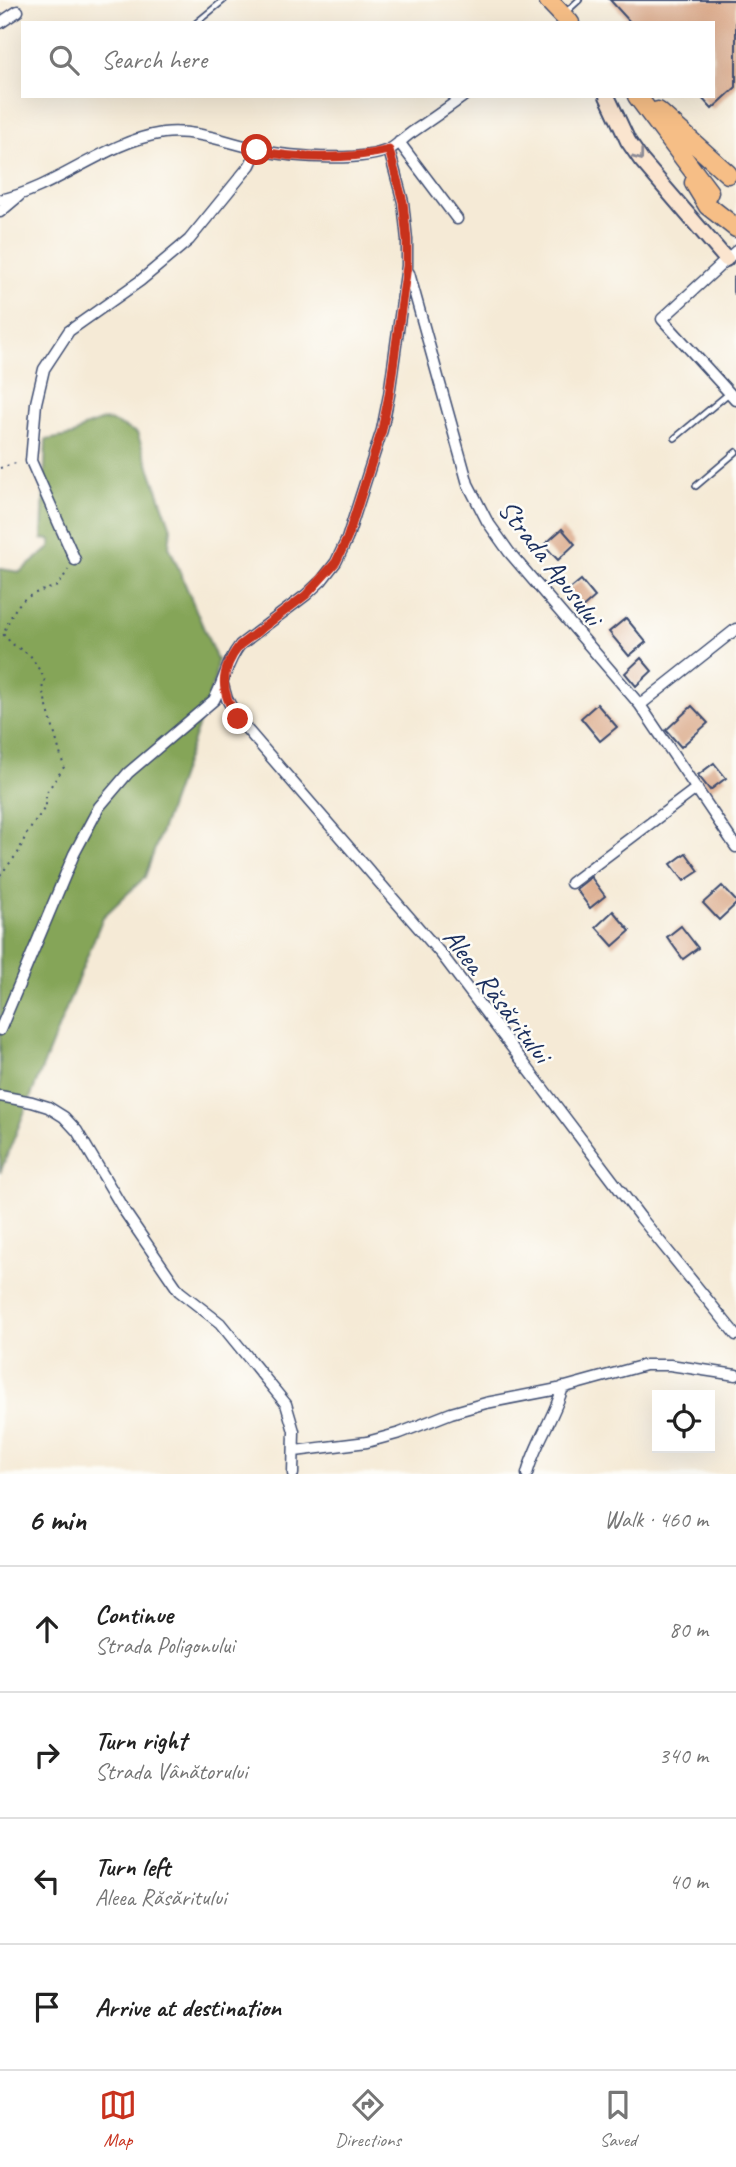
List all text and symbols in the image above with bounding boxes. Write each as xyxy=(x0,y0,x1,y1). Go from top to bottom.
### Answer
search box xyxy=(21,21,715,98)
icon: search xyxy=(45,41,83,79)
text: Search here xyxy=(101,43,207,76)
route start xyxy=(241,134,272,165)
one-way arrow xyxy=(631,148,644,161)
street label: Strada Apusului xyxy=(491,492,613,635)
route end xyxy=(222,703,253,734)
street label: Aleea Răsăritului xyxy=(436,921,562,1073)
map controls xyxy=(652,1390,715,1453)
button: locate xyxy=(652,1390,715,1453)
text: 6 min xyxy=(28,1501,86,1539)
text: Walk · 460 m xyxy=(604,1505,708,1534)
text: Continue xyxy=(95,1598,173,1631)
icon: ahead xyxy=(28,1610,66,1648)
text: 80 m xyxy=(669,1615,708,1644)
text: Strada Poligonului xyxy=(95,1631,235,1660)
text: Turn right xyxy=(95,1724,186,1757)
icon: right xyxy=(28,1736,66,1774)
text: 340 m xyxy=(659,1741,708,1770)
text: Strada Vânătorului xyxy=(95,1757,247,1786)
text: Turn left xyxy=(95,1850,170,1883)
icon: left xyxy=(28,1862,66,1900)
text: 40 m xyxy=(669,1867,708,1896)
text: Aleea Răsăritului xyxy=(95,1883,226,1912)
icon: arrive xyxy=(28,1988,66,2026)
text: Arrive at destination xyxy=(95,1991,281,2024)
tab: Map xyxy=(99,2086,137,2152)
tab: Directions xyxy=(335,2086,401,2152)
tab: Saved xyxy=(599,2086,637,2152)

